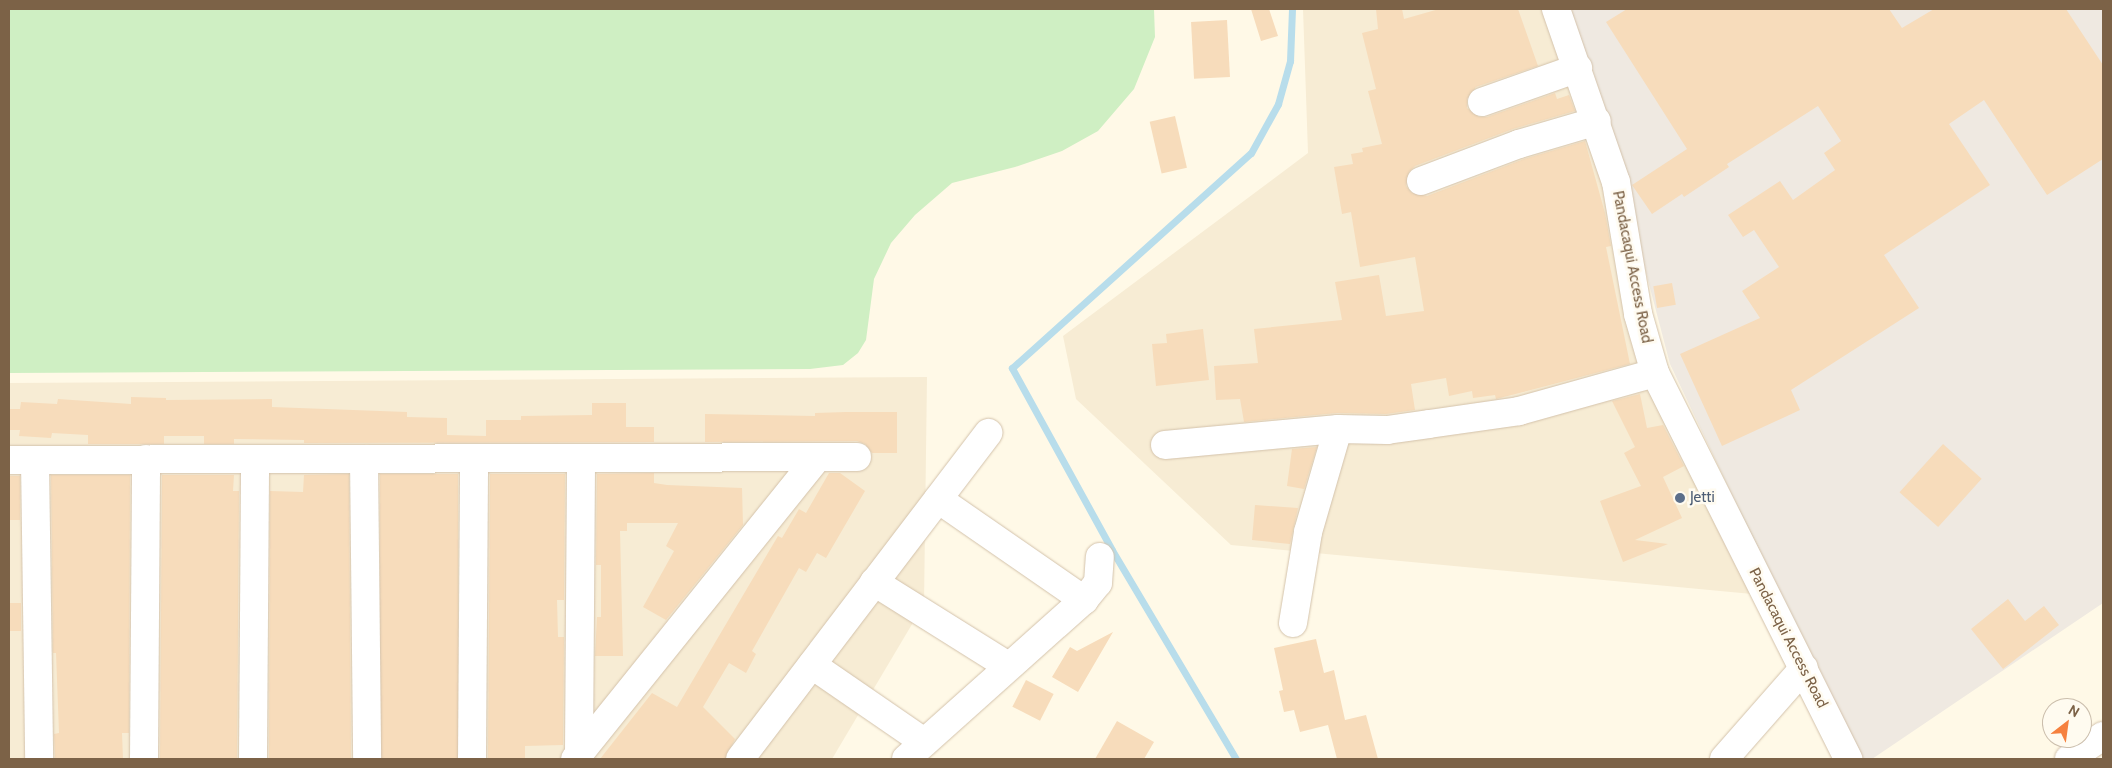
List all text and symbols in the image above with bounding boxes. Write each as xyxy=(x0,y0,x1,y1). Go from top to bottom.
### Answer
street label: Pandacaqui Access Road xyxy=(1608,189,1656,345)
place label: Jetti xyxy=(1690,489,1715,507)
marker: Jetti xyxy=(1674,492,1686,504)
street label: Pandacaqui Access Road xyxy=(1745,565,1831,711)
north arrow xyxy=(2042,698,2092,748)
text: N xyxy=(2065,701,2083,721)

